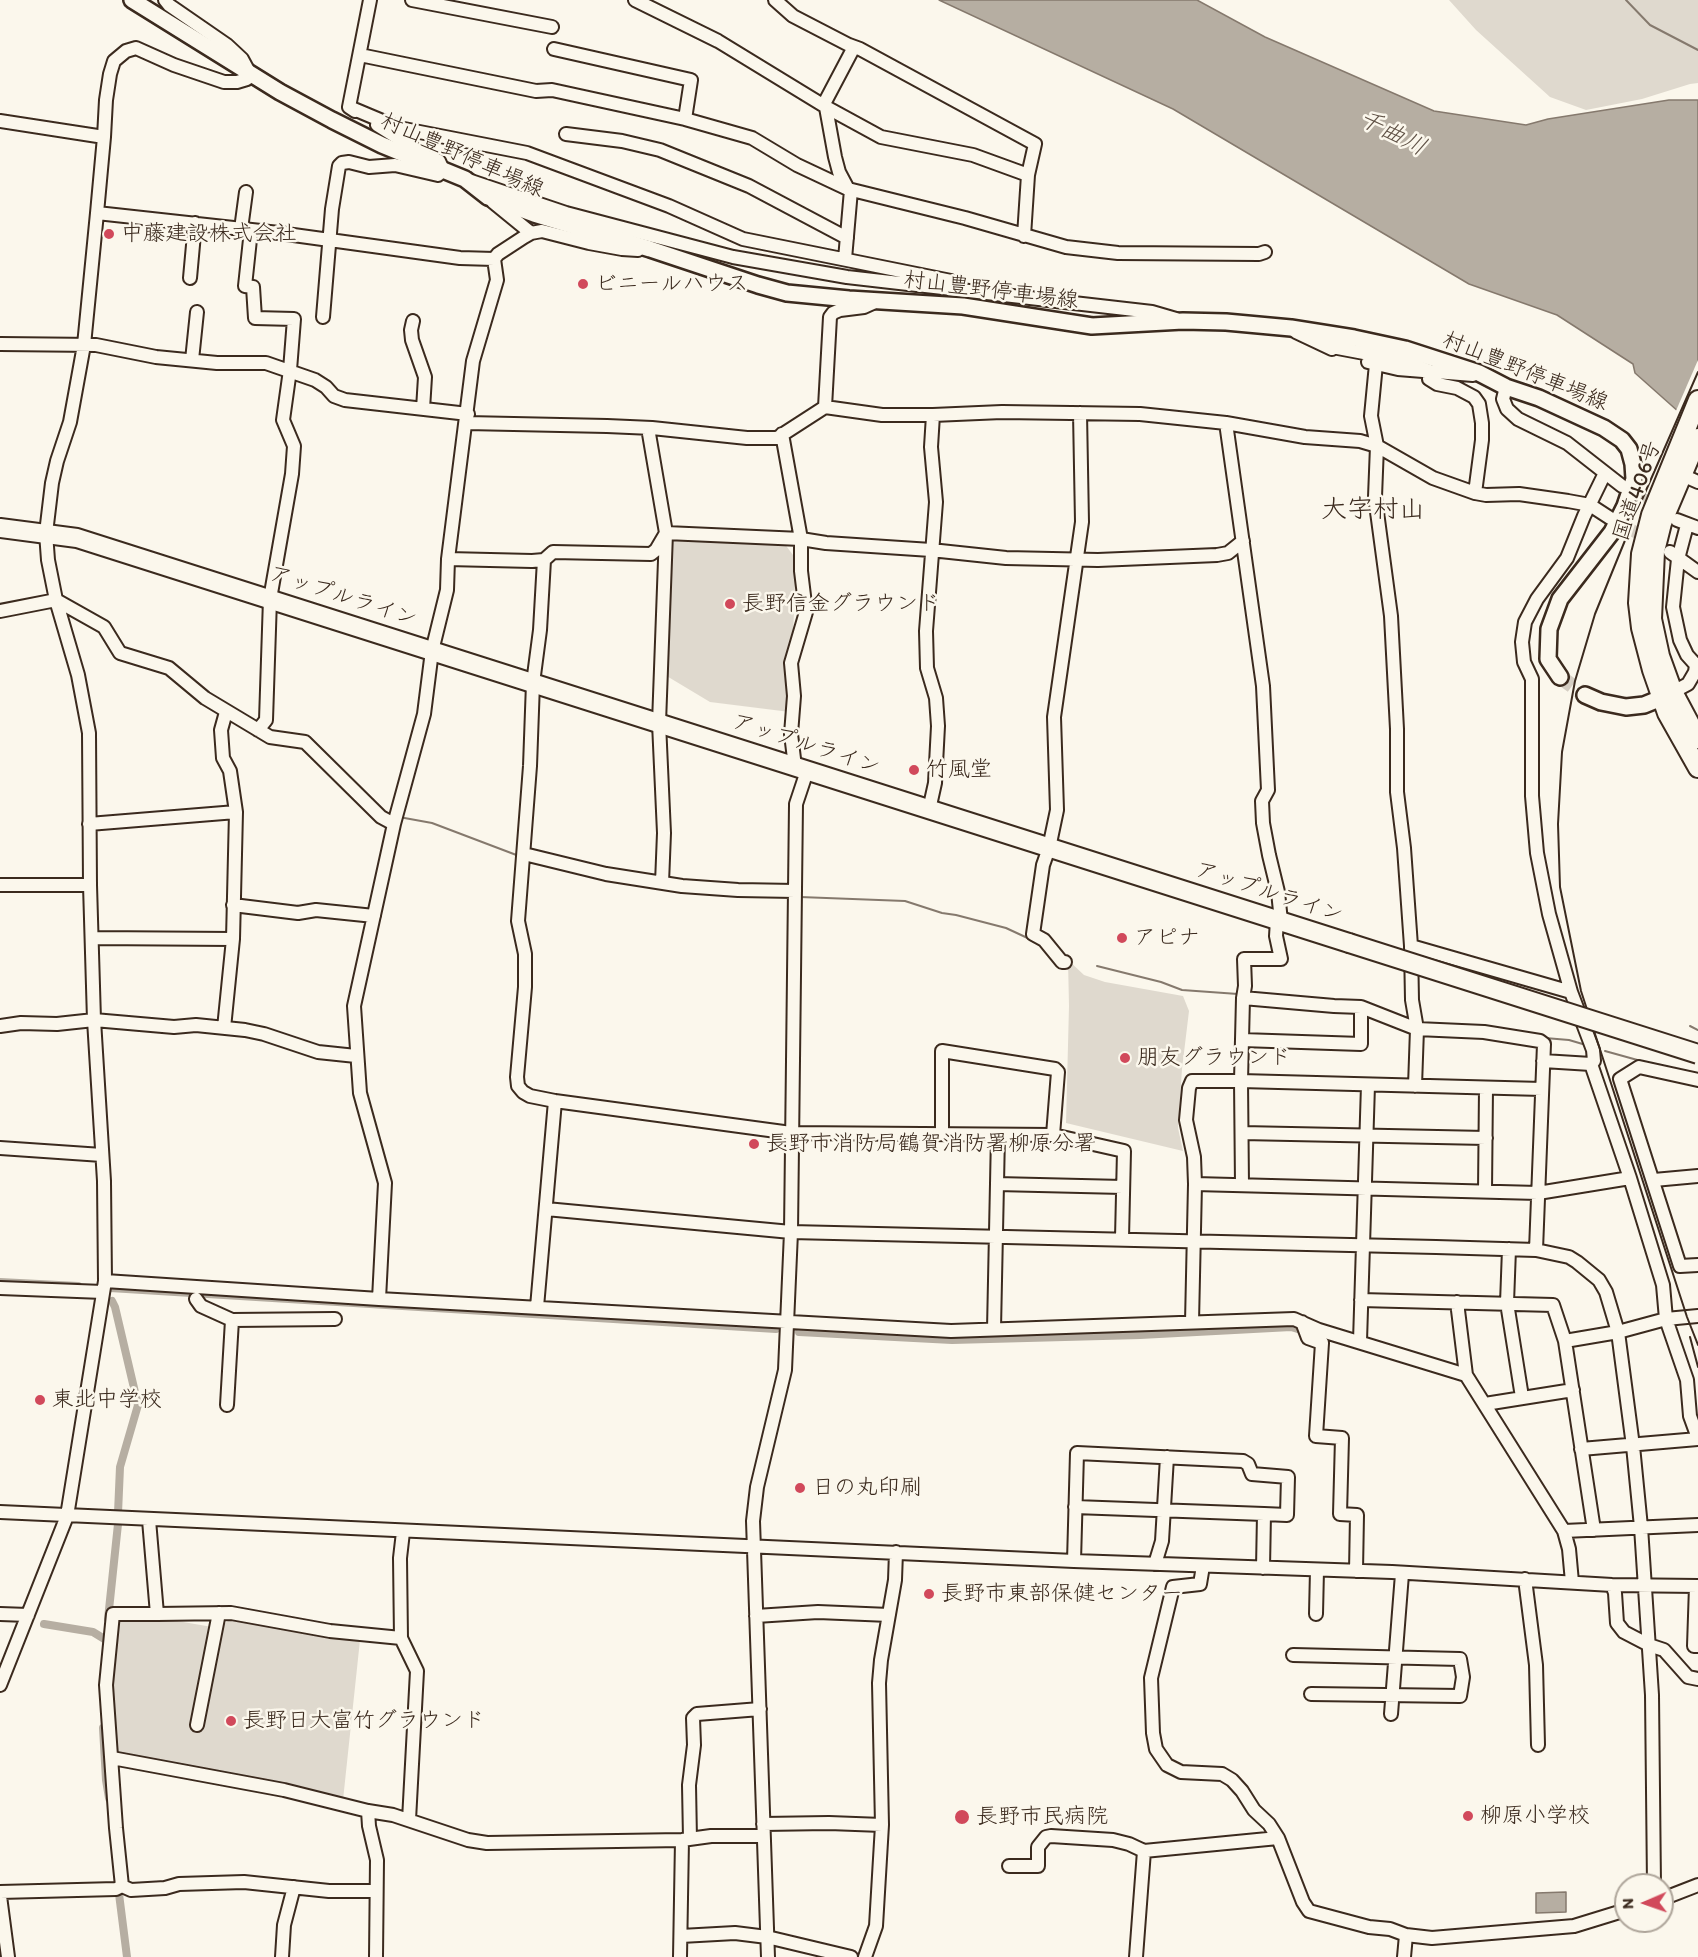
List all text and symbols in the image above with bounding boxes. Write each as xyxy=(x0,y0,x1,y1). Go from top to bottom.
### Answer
water label: 千曲川 xyxy=(1353,105,1431,163)
street label: 村山豊野停車場線 xyxy=(376,108,548,204)
place label: 中藤建設株式会社 xyxy=(121,221,297,247)
marker: 中藤建設株式会社 xyxy=(102,227,116,241)
street label: 村山豊野停車場線 xyxy=(902,267,1080,315)
place label: ビニールハウス xyxy=(595,271,749,297)
marker: ビニールハウス xyxy=(576,277,590,291)
street label: 村山豊野停車場線 xyxy=(1438,327,1612,417)
street label: 国道406号 xyxy=(1609,437,1667,545)
district label: 大字村山 xyxy=(1321,494,1425,526)
street label: アップルライン xyxy=(266,561,420,633)
place label: 長野信金グラウンド xyxy=(742,591,940,617)
marker: 長野信金グラウンド xyxy=(723,597,737,611)
street label: アップルライン xyxy=(729,709,883,781)
place label: 竹風堂 xyxy=(926,757,992,783)
marker: 竹風堂 xyxy=(907,763,921,777)
street label: アップルライン xyxy=(1192,857,1346,929)
place label: アピナ xyxy=(1134,925,1200,951)
marker: アピナ xyxy=(1115,931,1129,945)
place label: 朋友グラウンド xyxy=(1137,1045,1291,1071)
marker: 朋友グラウンド xyxy=(1118,1051,1132,1065)
place label: 長野市消防局鶴賀消防署柳原分署 xyxy=(766,1131,1096,1157)
marker: 長野市消防局鶴賀消防署柳原分署 xyxy=(747,1137,761,1151)
place label: 東北中学校 xyxy=(52,1387,162,1413)
marker: 東北中学校 xyxy=(33,1393,47,1407)
place label: 日の丸印刷 xyxy=(812,1475,922,1501)
marker: 日の丸印刷 xyxy=(793,1481,807,1495)
place label: 長野市東部保健センター xyxy=(941,1581,1183,1607)
marker: 長野市東部保健センター xyxy=(922,1587,936,1601)
place label: 長野日大富竹グラウンド xyxy=(243,1708,485,1734)
marker: 長野日大富竹グラウンド xyxy=(224,1714,238,1728)
place label: 柳原小学校 xyxy=(1480,1803,1590,1829)
place label: 長野市民病院 xyxy=(976,1804,1108,1830)
marker: 長野市民病院 xyxy=(953,1808,971,1826)
marker: 柳原小学校 xyxy=(1461,1809,1475,1823)
north arrow xyxy=(1614,1873,1674,1933)
text: N xyxy=(1618,1898,1637,1909)

